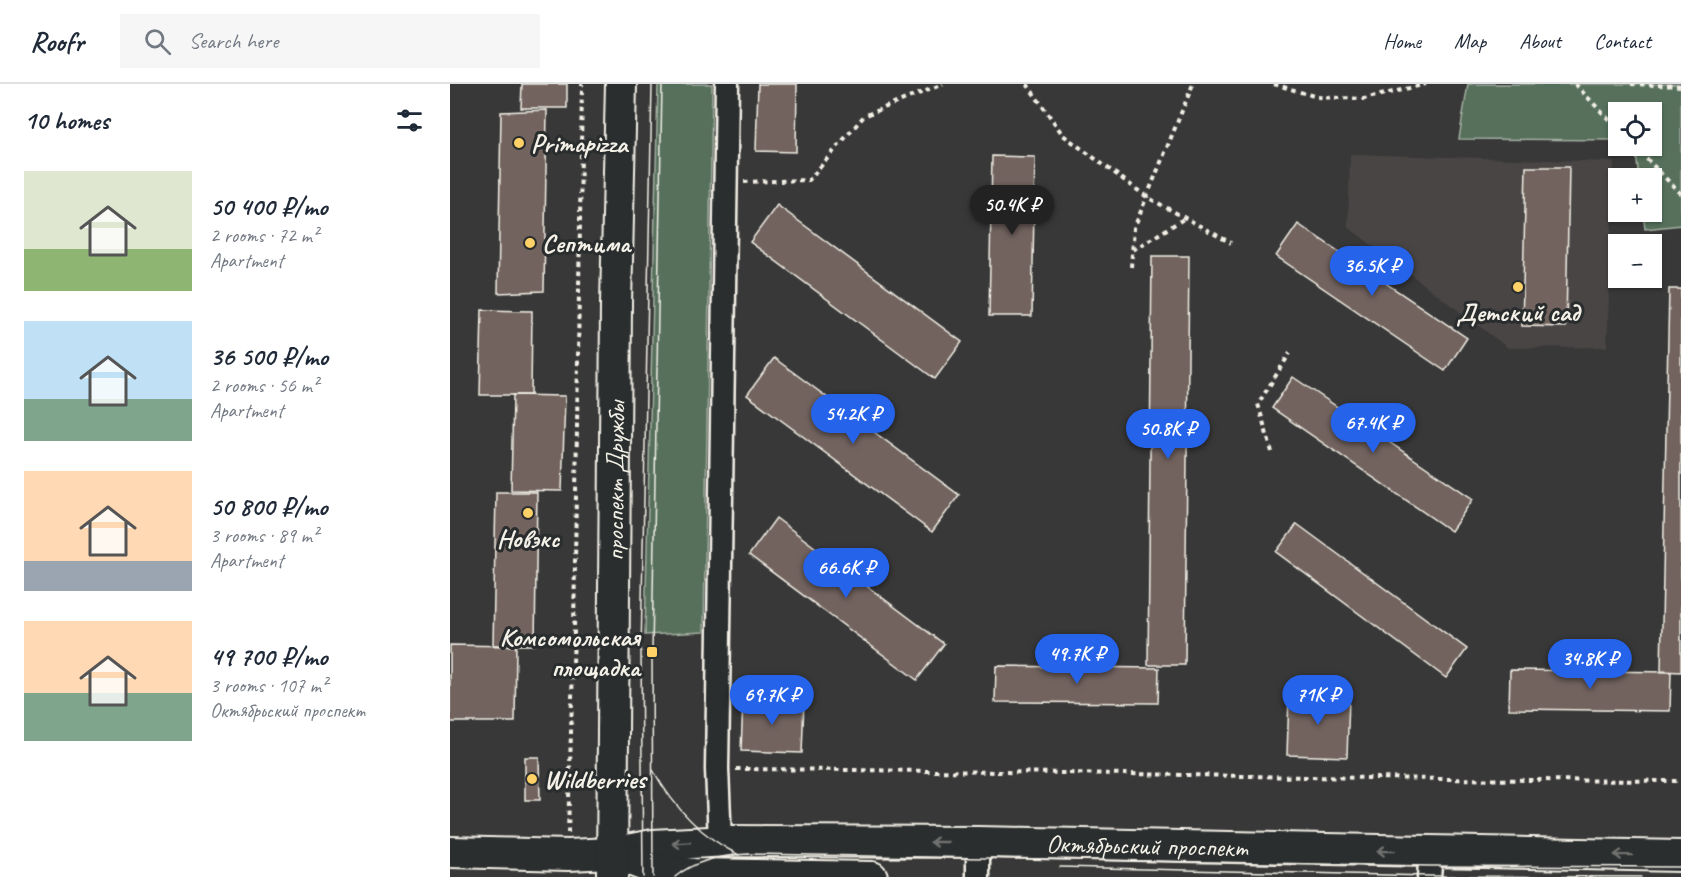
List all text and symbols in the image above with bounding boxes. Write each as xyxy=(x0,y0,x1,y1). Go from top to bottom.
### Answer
search box xyxy=(120,14,540,68)
text: Roofr xyxy=(30,24,84,59)
icon: search xyxy=(141,25,174,58)
text: Search here xyxy=(189,27,278,55)
text: Home xyxy=(1383,28,1421,54)
text: Map xyxy=(1454,28,1486,54)
text: About xyxy=(1519,28,1561,54)
text: Contact xyxy=(1594,28,1651,54)
map controls xyxy=(1608,102,1662,288)
button: locate xyxy=(1608,102,1662,156)
text: 10 homes xyxy=(24,104,109,137)
icon: filters xyxy=(393,104,426,137)
place label: Primapizza xyxy=(531,127,630,160)
marker: Primapizza xyxy=(512,136,526,150)
button: + xyxy=(1608,168,1662,222)
pin: 50.4K ₽ xyxy=(957,185,1067,236)
text: 50 400 ₽/mo xyxy=(210,190,327,223)
text: 50.4K ₽ xyxy=(984,192,1040,217)
icon: home xyxy=(72,195,144,267)
text: 2 rooms · 72 m² xyxy=(210,223,318,248)
place label: Септима xyxy=(542,227,633,260)
button: − xyxy=(1608,234,1662,288)
marker: Септима xyxy=(523,236,537,250)
pin: 36.5K ₽ xyxy=(1317,246,1427,297)
text: Apartment xyxy=(210,248,283,273)
text: 36.5K ₽ xyxy=(1344,253,1400,278)
marker: Детский сад xyxy=(1511,280,1525,294)
place label: Детский сад xyxy=(1456,296,1582,329)
text: 36 500 ₽/mo xyxy=(210,340,328,373)
icon: home xyxy=(72,345,144,417)
text: 2 rooms · 56 m² xyxy=(210,373,318,398)
pin: 54.2K ₽ xyxy=(798,394,908,445)
text: Apartment xyxy=(210,398,283,423)
street label: проспект Дружбы xyxy=(598,399,632,561)
text: 54.2K ₽ xyxy=(825,401,881,426)
pin: 67.4K ₽ xyxy=(1318,403,1428,454)
pin: 50.8K ₽ xyxy=(1113,409,1223,460)
text: 67.4K ₽ xyxy=(1345,410,1401,435)
text: 50.8K ₽ xyxy=(1140,416,1196,441)
text: 50 800 ₽/mo xyxy=(210,490,327,523)
icon: home xyxy=(72,495,144,567)
marker: Новэкс xyxy=(521,506,535,520)
place label: Новэкс xyxy=(497,522,560,555)
text: 3 rooms · 89 m² xyxy=(210,523,318,548)
text: Apartment xyxy=(210,548,283,573)
pin: 66.6K ₽ xyxy=(791,548,901,599)
text: 66.6K ₽ xyxy=(817,555,875,580)
place label: Комсомольская площадка xyxy=(500,621,643,684)
pin: 49.7K ₽ xyxy=(1022,634,1132,685)
pin: 34.8K ₽ xyxy=(1535,639,1645,690)
text: 49 700 ₽/mo xyxy=(210,640,327,673)
text: 49.7K ₽ xyxy=(1049,641,1105,666)
icon: home xyxy=(72,645,144,717)
marker: Комсомольская площадка xyxy=(645,645,659,659)
text: 34.8K ₽ xyxy=(1562,646,1618,671)
text: 3 rooms · 107 m² xyxy=(210,673,327,698)
pin: 69.7K ₽ xyxy=(717,675,827,726)
pin: 71K ₽ xyxy=(1276,675,1360,726)
text: 69.7K ₽ xyxy=(744,682,800,707)
text: 71K ₽ xyxy=(1296,682,1340,707)
text: Октябрьский проспект xyxy=(210,698,365,723)
place label: Wildberries xyxy=(544,763,648,796)
marker: Wildberries xyxy=(525,772,539,786)
street label: Октябрьский проспект xyxy=(1046,827,1250,864)
one-way arrow xyxy=(929,836,949,848)
one-way arrow xyxy=(671,838,691,849)
one-way arrow xyxy=(1376,845,1396,857)
one-way arrow xyxy=(1613,849,1633,861)

